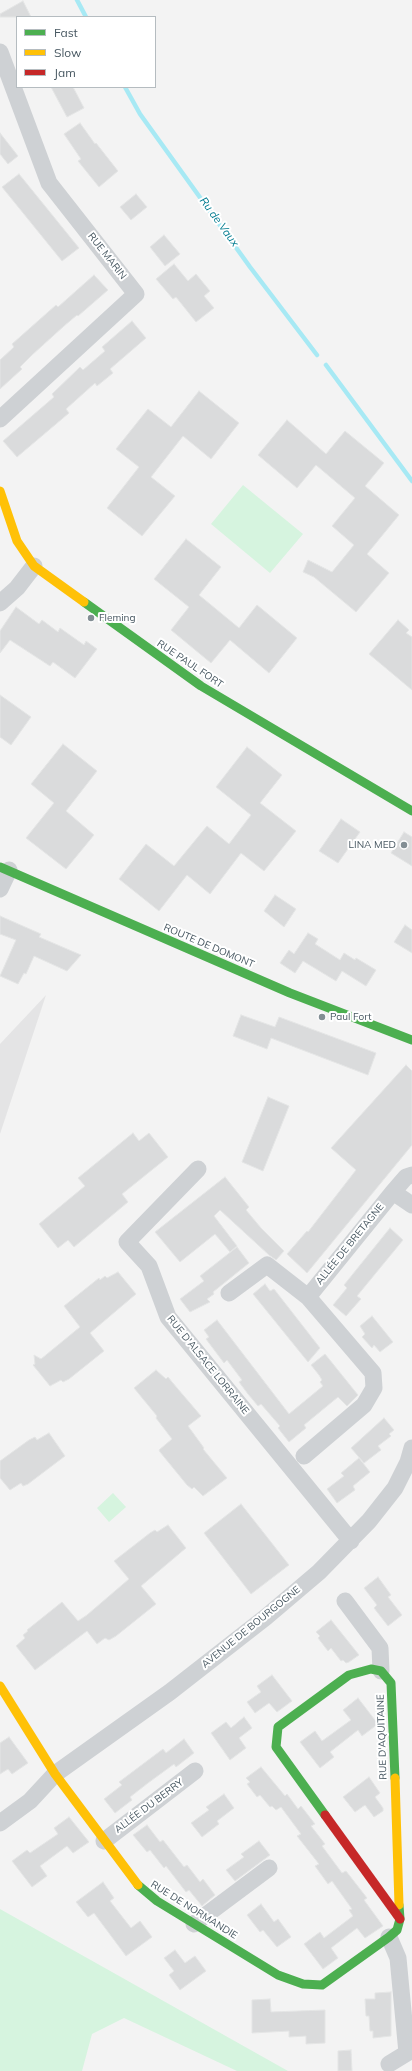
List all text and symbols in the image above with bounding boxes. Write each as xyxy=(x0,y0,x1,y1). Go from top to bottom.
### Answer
legend xyxy=(16,16,156,88)
text: Fast xyxy=(54,25,78,40)
text: Slow xyxy=(54,45,82,60)
text: Jam xyxy=(54,65,76,80)
water label: Ru de Vaux xyxy=(197,195,241,249)
street label: RUE MARIN xyxy=(85,230,129,282)
place label: Fleming xyxy=(99,612,135,624)
marker: Fleming xyxy=(86,613,96,623)
street label: RUE PAUL FORT xyxy=(155,637,225,691)
place label: LINA MED xyxy=(349,839,396,851)
marker: LINA MED xyxy=(399,840,409,850)
street label: ROUTE DE DOMONT xyxy=(162,921,256,971)
place label: Paul Fort xyxy=(330,1011,372,1023)
marker: Paul Fort xyxy=(317,1012,327,1022)
street label: ALLÉE DE BRETAGNE xyxy=(313,1201,387,1287)
street label: RUE D'ALSACE LORRAINE xyxy=(164,1313,252,1417)
street label: AVENUE DE BOURGOGNE xyxy=(199,1584,303,1670)
street label: RUE D'AQUITAINE xyxy=(375,1694,389,1780)
street label: ALLÉE DU BERRY xyxy=(112,1776,186,1836)
street label: RUE DE NORMANDIE xyxy=(148,1878,240,1942)

